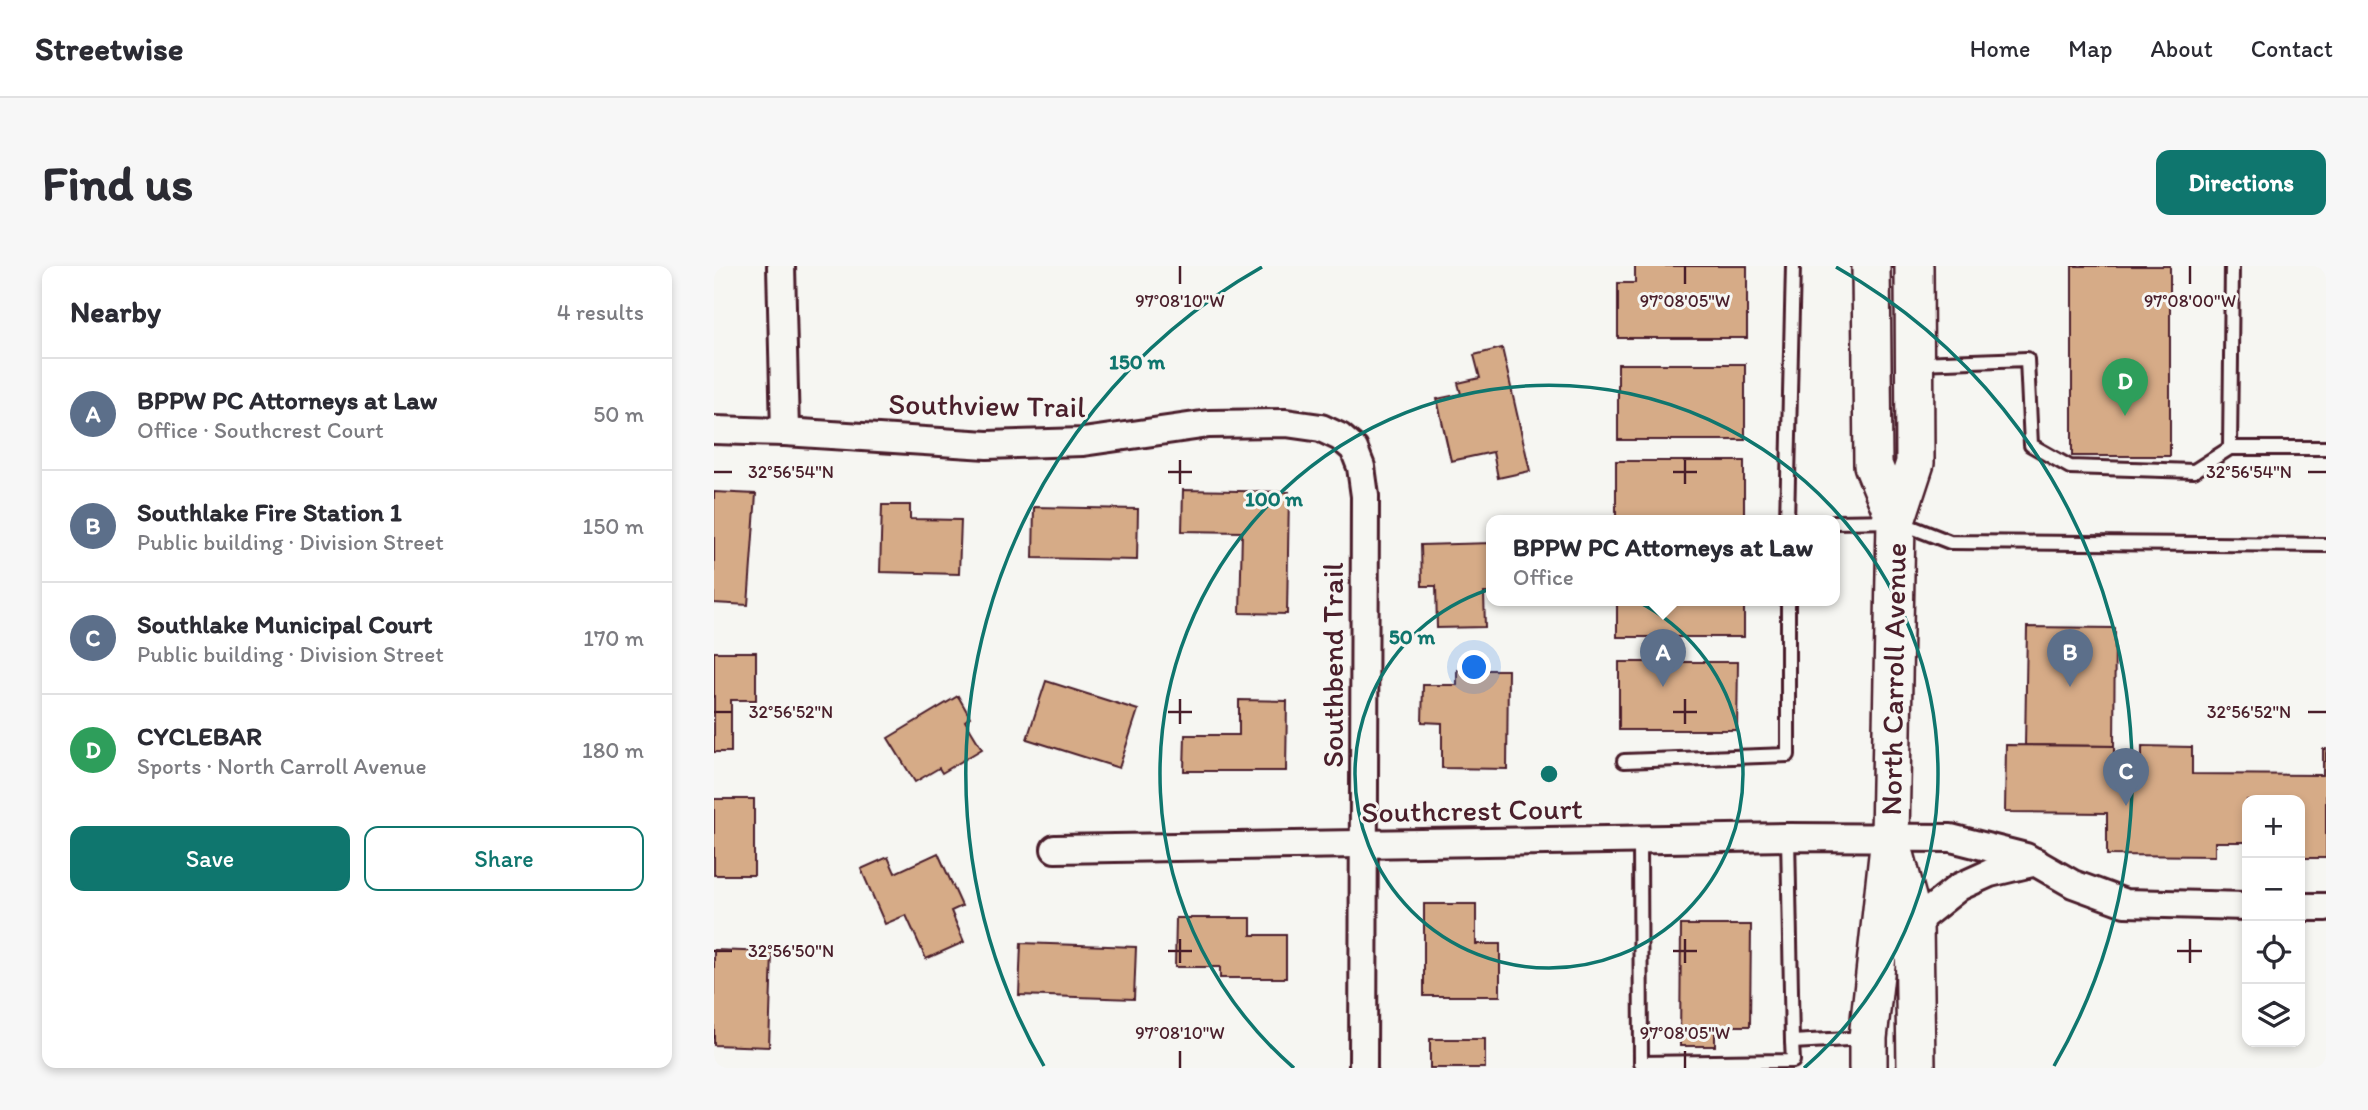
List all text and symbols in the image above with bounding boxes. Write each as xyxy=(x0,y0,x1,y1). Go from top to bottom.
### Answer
text: Streetwise xyxy=(35,29,184,68)
text: Home xyxy=(1970,34,2030,63)
text: Map xyxy=(2068,34,2112,63)
text: About xyxy=(2150,34,2213,63)
text: Contact xyxy=(2251,34,2333,63)
button: Directions xyxy=(2156,150,2326,215)
text: Find us xyxy=(42,153,193,212)
text: 97°08'10"W xyxy=(1135,290,1225,312)
text: 97°08'05"W xyxy=(1640,290,1730,312)
text: 97°08'00"W xyxy=(2144,290,2236,312)
text: Nearby xyxy=(70,293,161,330)
text: 4 results xyxy=(557,298,644,326)
text: 150 m xyxy=(1109,349,1165,374)
pin: D xyxy=(2102,358,2148,416)
text: BPPW PC Attorneys at Law xyxy=(137,384,438,416)
street label: Southview Trail xyxy=(888,385,1086,425)
text: A xyxy=(86,400,100,428)
text: 50 m xyxy=(593,400,644,428)
text: Office · Southcrest Court xyxy=(137,416,384,444)
text: 32°56'54"N xyxy=(748,461,834,483)
text: 32°56'54"N xyxy=(2206,461,2292,483)
text: 100 m xyxy=(1245,486,1303,511)
text: Southlake Fire Station 1 xyxy=(137,496,402,528)
text: B xyxy=(86,512,100,540)
text: 150 m xyxy=(583,512,644,540)
popup xyxy=(1486,515,1840,606)
text: Public building · Division Street xyxy=(137,528,444,556)
text: BPPW PC Attorneys at Law xyxy=(1513,531,1813,563)
street label: North Carroll Avenue xyxy=(1872,542,1914,816)
street label: Southbend Trail xyxy=(1314,562,1351,768)
text: Office xyxy=(1513,563,1574,591)
text: Southlake Municipal Court xyxy=(137,608,433,640)
text: C xyxy=(86,624,100,652)
text: 170 m xyxy=(583,624,644,652)
text: 50 m xyxy=(1389,624,1436,649)
pin: A xyxy=(1640,629,1686,687)
pin: B xyxy=(2047,629,2093,687)
text: Public building · Division Street xyxy=(137,640,444,668)
your location xyxy=(1457,650,1491,684)
text: 32°56'52"N xyxy=(749,701,833,723)
text: 32°56'52"N xyxy=(2207,701,2291,723)
text: CYCLEBAR xyxy=(137,720,262,752)
text: D xyxy=(85,736,101,764)
text: 180 m xyxy=(582,736,644,764)
pin: C xyxy=(2103,748,2149,806)
text: Sports · North Carroll Avenue xyxy=(137,752,427,780)
centre of rings xyxy=(1537,762,1561,786)
street label: Southcrest Court xyxy=(1361,790,1583,830)
map controls xyxy=(2242,795,2305,1047)
button: + xyxy=(2242,795,2305,858)
button: Save xyxy=(70,826,350,891)
button: Share xyxy=(364,826,644,891)
button: − xyxy=(2242,858,2305,921)
button: locate xyxy=(2242,921,2305,984)
text: 32°56'50"N xyxy=(748,940,834,962)
button: layers xyxy=(2242,984,2305,1047)
text: 97°08'10"W xyxy=(1135,1022,1225,1044)
text: 97°08'05"W xyxy=(1640,1022,1730,1044)

